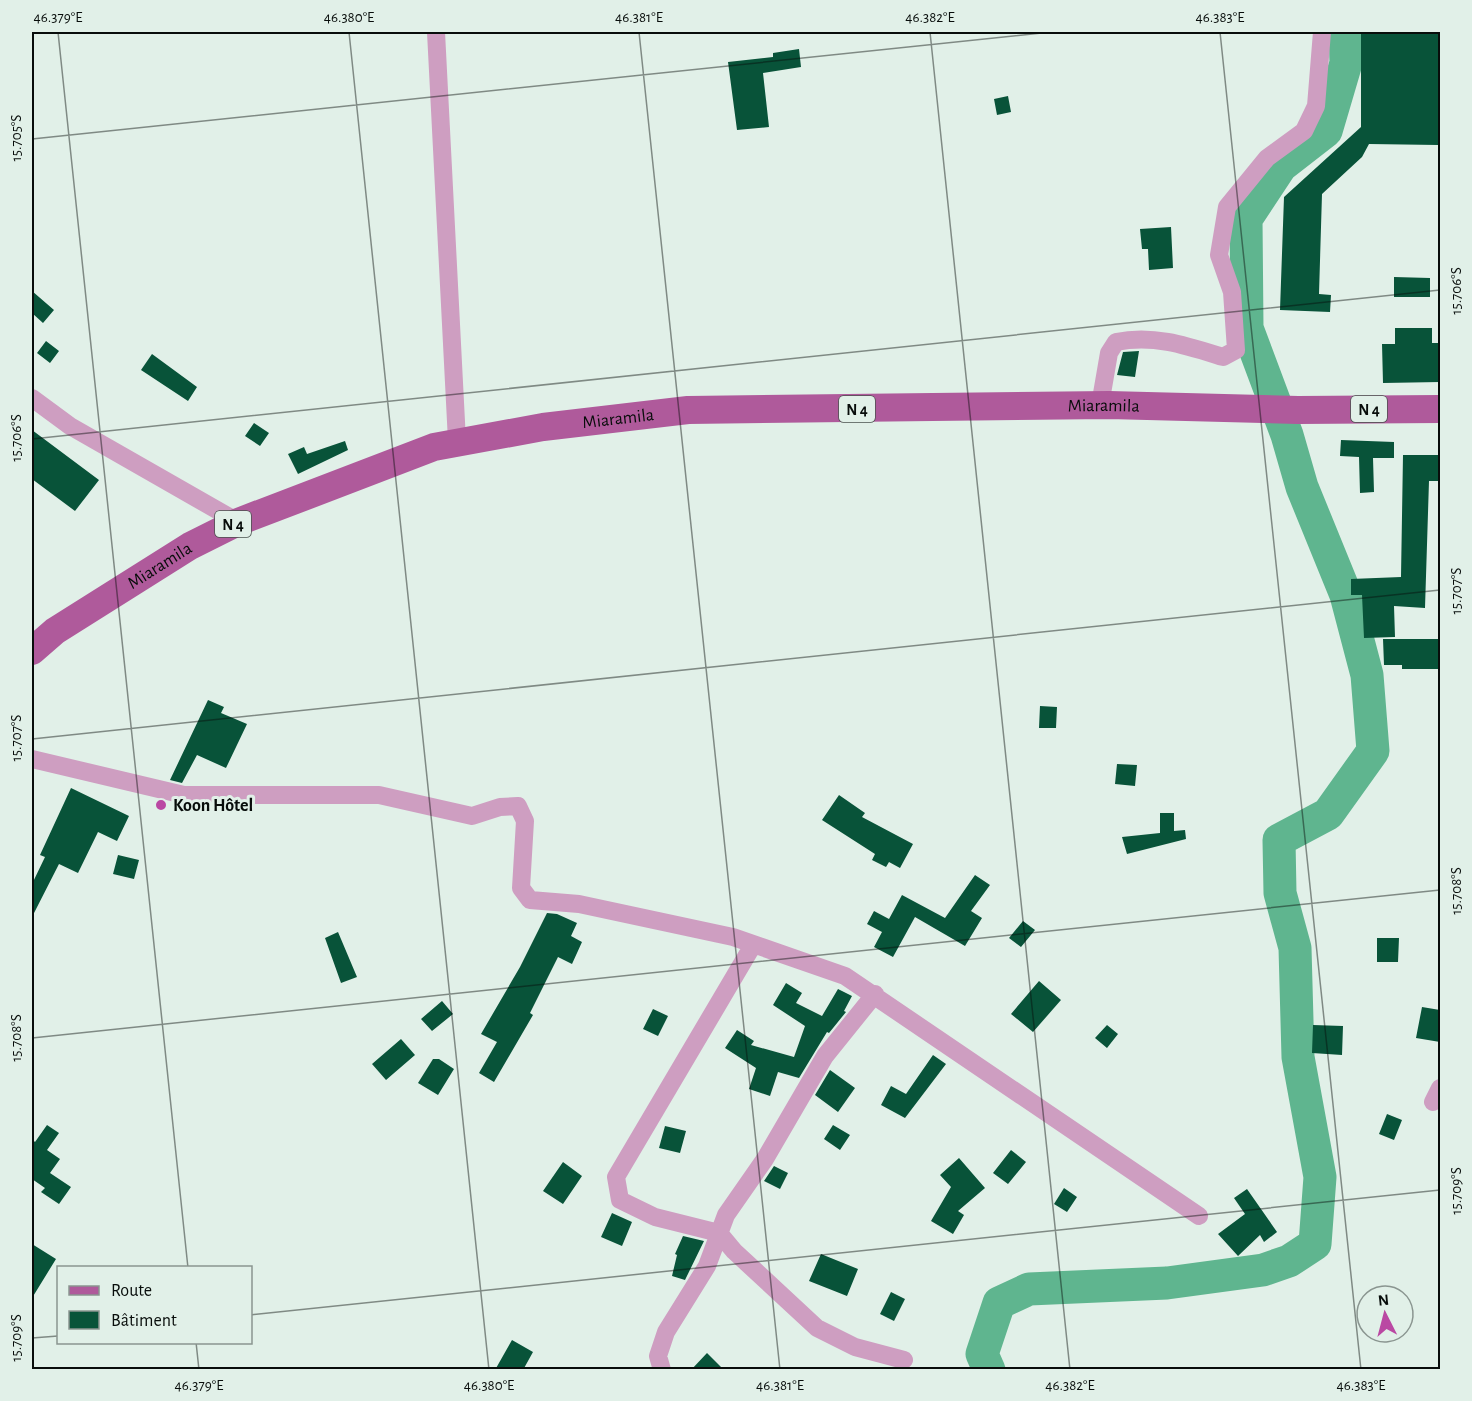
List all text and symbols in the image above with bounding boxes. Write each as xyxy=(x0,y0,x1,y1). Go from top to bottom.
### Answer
text: 46.379°E xyxy=(34,10,82,25)
text: 46.380°E xyxy=(324,10,374,25)
text: 46.381°E xyxy=(615,10,663,25)
text: 46.382°E xyxy=(905,10,955,25)
text: 46.383°E xyxy=(1196,10,1244,25)
text: 15.705°S xyxy=(9,115,24,161)
text: 15.706°S xyxy=(1449,267,1464,315)
road number: N 4 xyxy=(839,396,875,422)
road number: N 4 xyxy=(1351,396,1387,422)
street label: Miaramila xyxy=(1068,397,1140,416)
street label: Miaramila xyxy=(581,406,655,432)
text: 15.706°S xyxy=(9,414,24,462)
road number: N 4 xyxy=(215,511,251,537)
street label: Miaramila xyxy=(125,539,195,593)
text: 15.707°S xyxy=(1449,568,1464,614)
text: 15.707°S xyxy=(9,715,24,761)
place label: Koon Hôtel xyxy=(173,797,253,815)
marker: Koon Hôtel xyxy=(154,798,168,812)
text: 15.708°S xyxy=(1449,867,1464,915)
text: 15.708°S xyxy=(9,1014,24,1062)
text: 15.709°S xyxy=(1449,1167,1464,1215)
legend xyxy=(57,1266,252,1344)
text: Route xyxy=(111,1282,152,1300)
north arrow xyxy=(1355,1284,1415,1344)
text: N xyxy=(1377,1292,1390,1309)
text: Bâtiment xyxy=(111,1312,177,1330)
text: 15.709°S xyxy=(9,1314,24,1362)
text: 46.379°E xyxy=(175,1378,223,1393)
text: 46.380°E xyxy=(464,1378,514,1393)
text: 46.381°E xyxy=(756,1378,804,1393)
text: 46.382°E xyxy=(1045,1378,1095,1393)
text: 46.383°E xyxy=(1337,1378,1385,1393)

